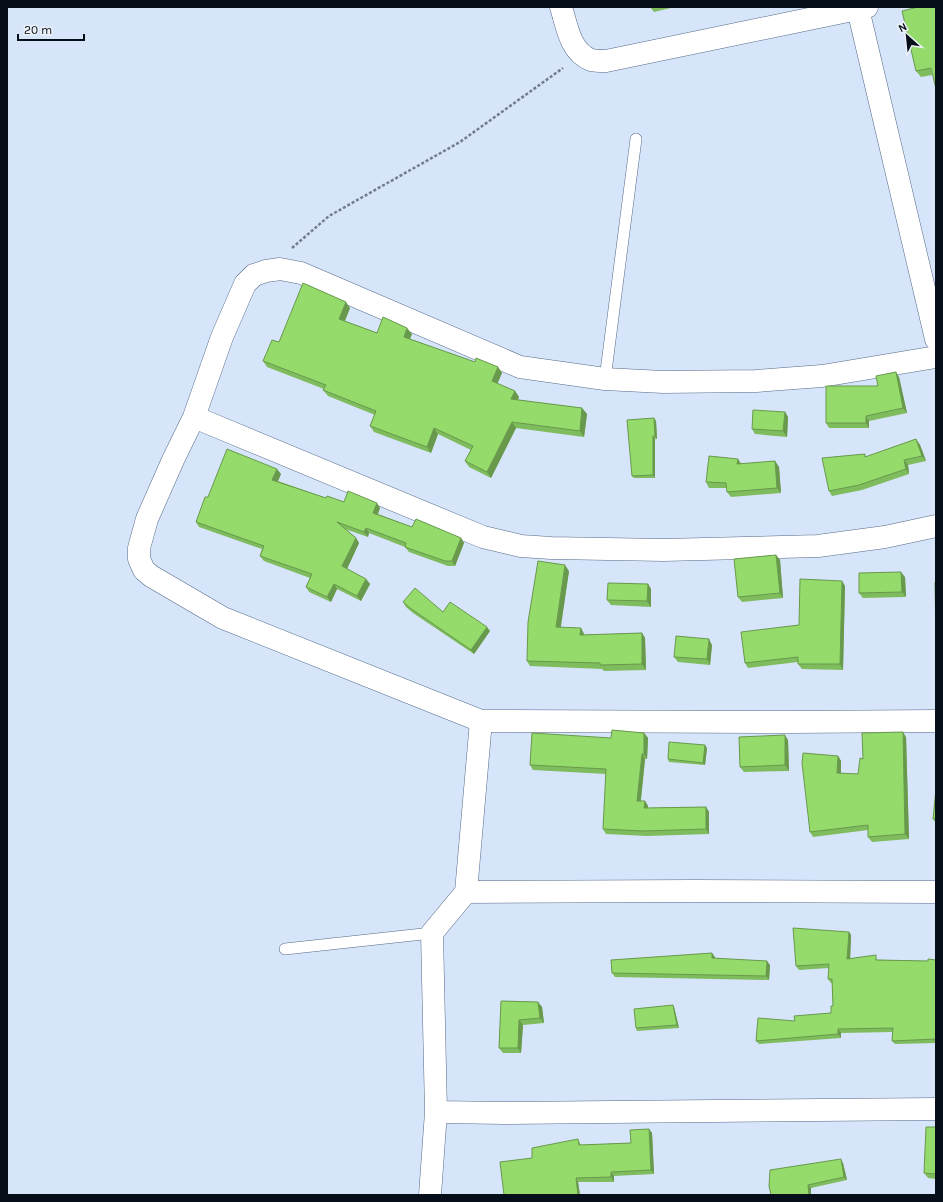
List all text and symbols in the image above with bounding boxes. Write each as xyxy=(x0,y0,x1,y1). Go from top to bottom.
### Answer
scale bar xyxy=(18,16,84,42)
north arrow xyxy=(887,16,927,56)
text: N xyxy=(896,20,909,35)
text: 20 m xyxy=(24,23,52,37)

